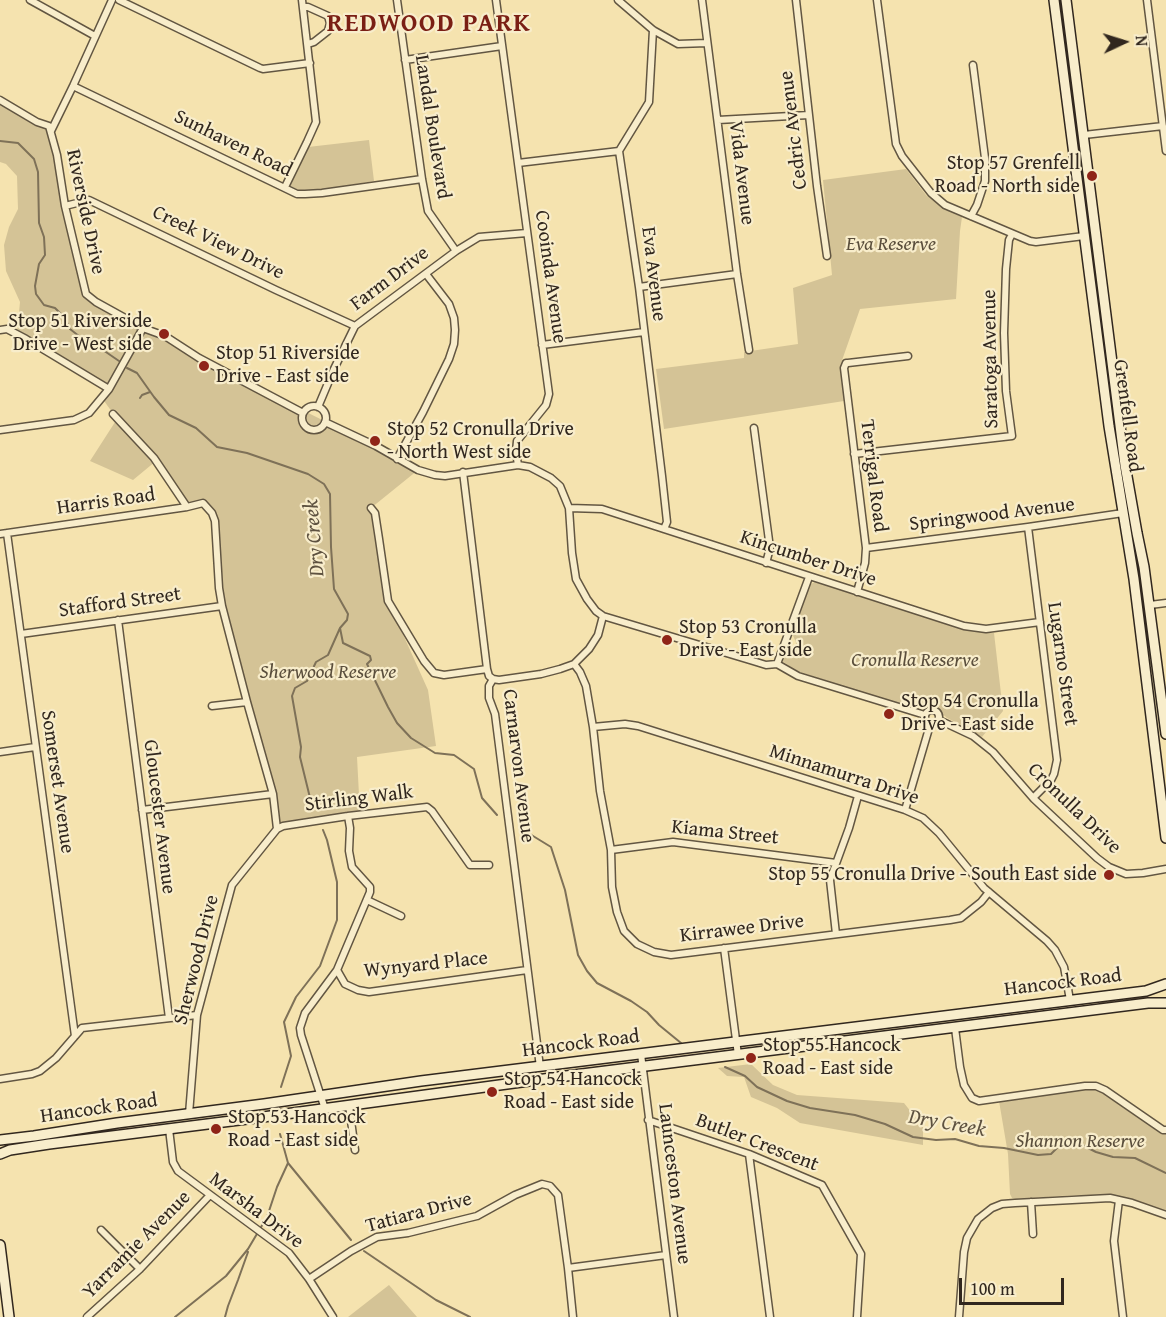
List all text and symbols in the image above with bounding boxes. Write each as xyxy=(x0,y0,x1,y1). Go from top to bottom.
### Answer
district label: REDWOOD PARK xyxy=(327,8,531,40)
north arrow xyxy=(1094,12,1154,72)
text: N xyxy=(1130,35,1154,47)
street label: Landal Boulevard xyxy=(409,53,455,201)
street label: Cedric Avenue xyxy=(775,69,813,191)
street label: Sunhaven Road xyxy=(170,105,296,183)
street label: Vida Avenue xyxy=(723,120,759,226)
street label: Riverside Drive xyxy=(60,147,110,277)
place label: Stop 57 Grenfell Road - North side xyxy=(935,152,1080,199)
marker: Stop 57 Grenfell Road - North side xyxy=(1085,169,1099,183)
street label: Creek View Drive xyxy=(148,201,288,285)
street label: Cooinda Avenue xyxy=(529,209,571,345)
street label: Eva Avenue xyxy=(635,225,671,323)
park label: Eva Reserve xyxy=(846,233,936,257)
street label: Farm Drive xyxy=(346,242,434,316)
street label: Saratoga Avenue xyxy=(978,289,1004,429)
place label: Stop 51 Riverside Drive - West side xyxy=(8,310,152,357)
marker: Stop 51 Riverside Drive - West side xyxy=(157,327,171,341)
place label: Stop 51 Riverside Drive - East side xyxy=(216,342,360,389)
street label: Grenfell Road xyxy=(1107,358,1147,474)
marker: Stop 51 Riverside Drive - East side xyxy=(197,359,211,373)
place label: Stop 52 Cronulla Drive - North West side xyxy=(387,418,574,465)
street label: Terrigal Road xyxy=(854,418,892,534)
marker: Stop 52 Cronulla Drive - North West side xyxy=(368,434,382,448)
street label: Harris Road xyxy=(55,483,157,521)
street label: Springwood Avenue xyxy=(908,493,1076,537)
water label: Dry Creek xyxy=(299,498,331,578)
street label: Kincumber Drive xyxy=(737,526,879,592)
street label: Stafford Street xyxy=(57,583,183,623)
street label: Lugarno Street xyxy=(1041,601,1083,727)
place label: Stop 53 Cronulla Drive - East side xyxy=(679,616,817,663)
marker: Stop 53 Cronulla Drive - East side xyxy=(660,633,674,647)
park label: Cronulla Reserve xyxy=(851,649,979,673)
park label: Sherwood Reserve xyxy=(260,661,396,685)
street label: Carnarvon Avenue xyxy=(497,688,539,844)
place label: Stop 54 Cronulla Drive - East side xyxy=(901,690,1039,737)
marker: Stop 54 Cronulla Drive - East side xyxy=(882,707,896,721)
street label: Somerset Avenue xyxy=(35,709,79,855)
street label: Gloucester Avenue xyxy=(138,739,180,895)
street label: Minnamurra Drive xyxy=(766,739,922,811)
street label: Cronulla Drive xyxy=(1022,758,1126,860)
street label: Stirling Walk xyxy=(303,780,415,818)
street label: Kiama Street xyxy=(670,815,780,851)
place label: Stop 55 Cronulla Drive - South East side xyxy=(768,863,1097,887)
marker: Stop 55 Cronulla Drive - South East side xyxy=(1102,868,1116,882)
street label: Sherwood Drive xyxy=(169,893,225,1027)
street label: Kirrawee Drive xyxy=(679,909,805,949)
street label: Wynyard Place xyxy=(363,947,489,983)
street label: Hancock Road xyxy=(1003,964,1123,1002)
street label: Hancock Road xyxy=(521,1025,641,1063)
place label: Stop 55 Hancock Road - East side xyxy=(763,1034,901,1081)
marker: Stop 55 Hancock Road - East side xyxy=(744,1051,758,1065)
place label: Stop 54 Hancock Road - East side xyxy=(504,1068,642,1115)
marker: Stop 54 Hancock Road - East side xyxy=(485,1085,499,1099)
street label: Hancock Road xyxy=(39,1089,159,1129)
street label: Launceston Avenue xyxy=(652,1102,696,1266)
water label: Dry Creek xyxy=(907,1105,987,1143)
place label: Stop 53 Hancock Road - East side xyxy=(228,1106,366,1153)
street label: Butler Crescent xyxy=(692,1109,822,1177)
marker: Stop 53 Hancock Road - East side xyxy=(209,1122,223,1136)
park label: Shannon Reserve xyxy=(1015,1130,1145,1154)
street label: Marsha Drive xyxy=(204,1168,308,1254)
street label: Yarramie Avenue xyxy=(78,1186,196,1304)
street label: Tatiara Drive xyxy=(363,1187,475,1239)
scale bar xyxy=(962,1266,1067,1304)
text: 100 m xyxy=(970,1275,1015,1302)

